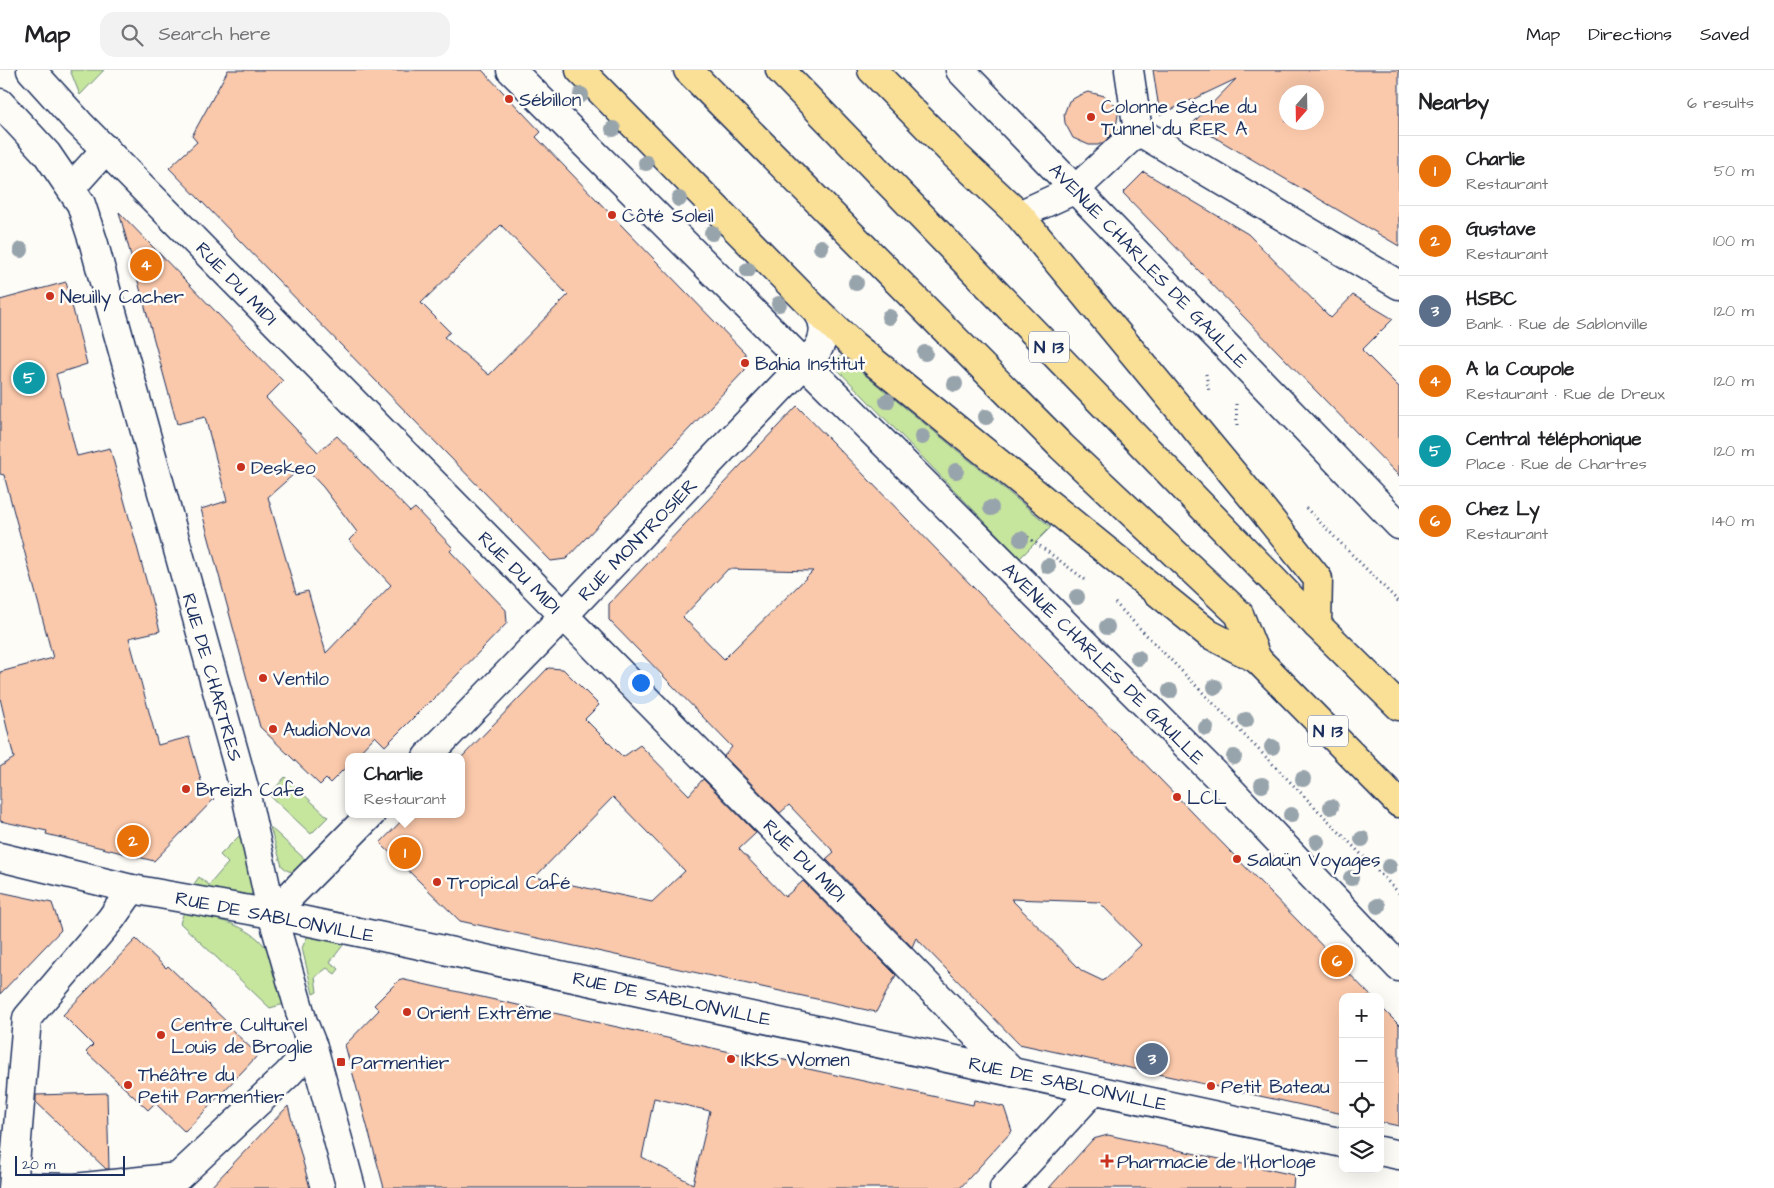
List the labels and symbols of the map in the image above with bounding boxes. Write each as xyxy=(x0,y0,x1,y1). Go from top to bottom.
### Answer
north arrow xyxy=(1279,85,1324,130)
place label: Sébillon xyxy=(519,87,581,114)
marker: Sébillon xyxy=(503,93,515,105)
place label: Colonne Sèche du Tunnel du RER A xyxy=(1101,94,1257,143)
marker: Colonne Sèche du Tunnel du RER A xyxy=(1085,111,1097,123)
street label: AVENUE CHARLES DE GAULLE xyxy=(1042,157,1254,375)
place label: Côté Soleil xyxy=(622,203,714,230)
marker: Côté Soleil xyxy=(606,209,618,221)
street label: RUE DU MIDI xyxy=(189,236,283,332)
pin: 4 xyxy=(130,246,162,284)
place label: Neuilly Cacher xyxy=(60,284,185,312)
marker: Neuilly Cacher xyxy=(44,290,56,302)
road number: N 13 xyxy=(1029,332,1069,362)
place label: Bahia Institut xyxy=(755,351,866,378)
marker: Bahia Institut xyxy=(739,357,751,369)
pin: 5 xyxy=(13,359,45,397)
place label: Deskeo xyxy=(251,455,316,482)
marker: Deskeo xyxy=(235,461,247,473)
street label: RUE MONTROSIER xyxy=(572,473,704,607)
street label: RUE DU MIDI xyxy=(471,526,566,621)
street label: AVENUE CHARLES DE GAULLE xyxy=(996,557,1210,771)
street label: RUE DE CHARTRES xyxy=(175,590,248,765)
place label: Ventilo xyxy=(273,666,329,693)
your location xyxy=(628,670,654,696)
marker: Ventilo xyxy=(257,672,269,684)
road number: N 13 xyxy=(1308,716,1348,746)
place label: AudioNova xyxy=(283,717,371,744)
marker: AudioNova xyxy=(267,723,279,735)
place label: Breizh Cafe xyxy=(196,777,304,804)
marker: Breizh Cafe xyxy=(180,783,192,795)
place label: LCL xyxy=(1187,785,1227,812)
marker: LCL xyxy=(1171,791,1183,803)
street label: RUE DU MIDI xyxy=(756,814,851,909)
pin: 2 xyxy=(117,822,149,860)
pin: 1 xyxy=(389,834,421,872)
place label: Salaün Voyages xyxy=(1247,847,1381,875)
marker: Salaün Voyages xyxy=(1231,853,1243,865)
place label: Tropical Café xyxy=(447,870,570,897)
marker: Tropical Café xyxy=(431,876,443,888)
street label: RUE DE SABLONVILLE xyxy=(173,885,377,950)
pin: 6 xyxy=(1321,942,1353,980)
street label: RUE DE SABLONVILLE xyxy=(570,965,773,1034)
place label: Orient Extrême xyxy=(417,1000,552,1027)
marker: Orient Extrême xyxy=(401,1006,413,1018)
place label: Centre Culturel Louis de Broglie xyxy=(171,1012,313,1062)
marker: Centre Culturel Louis de Broglie xyxy=(155,1029,167,1041)
pin: 3 xyxy=(1136,1040,1168,1078)
place label: IKKS Women xyxy=(741,1047,850,1074)
place label: Parmentier xyxy=(351,1050,450,1077)
street label: RUE DE SABLONVILLE xyxy=(966,1050,1169,1119)
marker: IKKS Women xyxy=(725,1053,737,1065)
marker: Parmentier xyxy=(335,1056,347,1068)
place label: Théâtre du Petit Parmentier xyxy=(138,1062,285,1111)
place label: Petit Bateau xyxy=(1221,1074,1330,1101)
marker: Théâtre du Petit Parmentier xyxy=(122,1079,134,1091)
marker: Petit Bateau xyxy=(1205,1080,1217,1092)
place label: Pharmacie de l'Horloge xyxy=(1117,1149,1316,1177)
scale bar xyxy=(15,1153,125,1176)
marker: Pharmacie de l'Horloge xyxy=(1101,1155,1113,1167)

